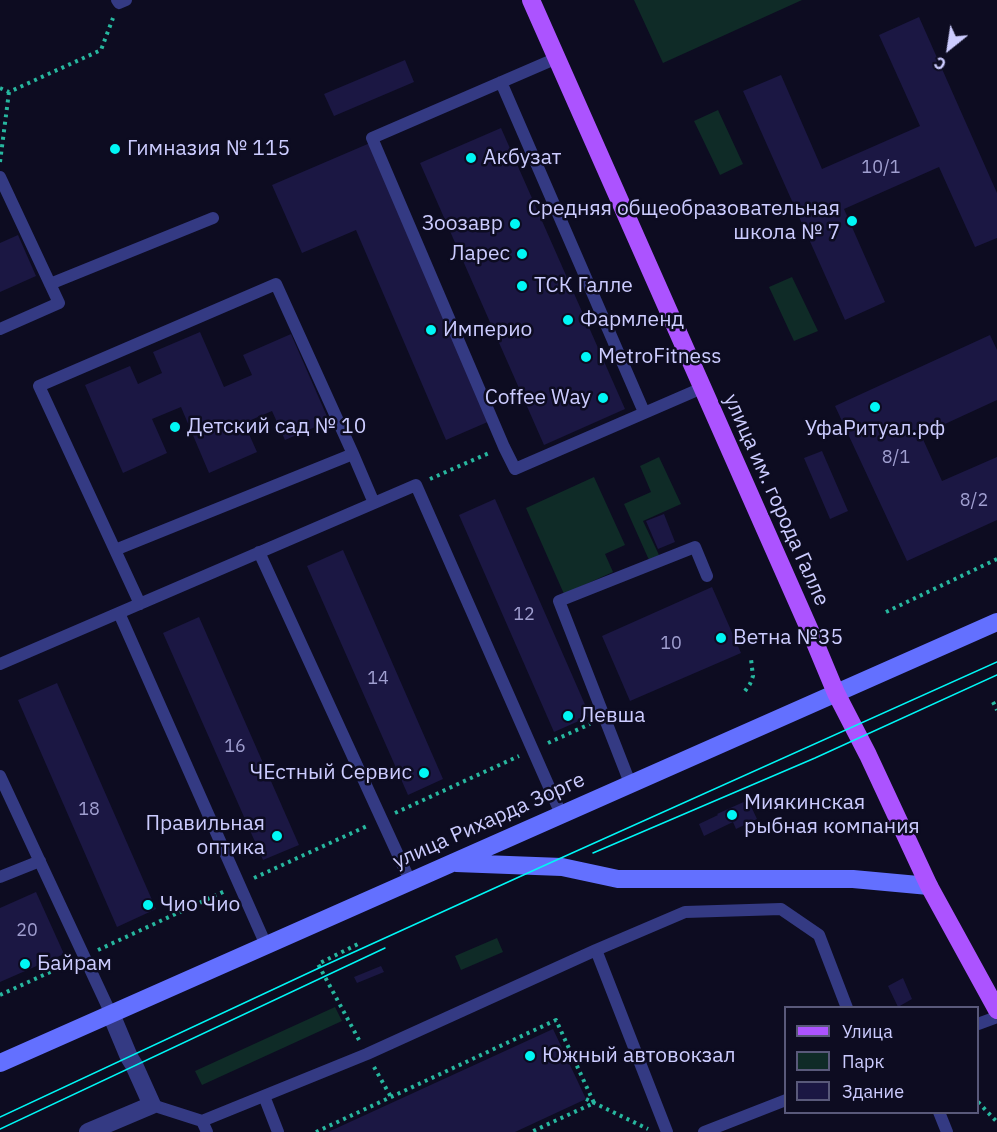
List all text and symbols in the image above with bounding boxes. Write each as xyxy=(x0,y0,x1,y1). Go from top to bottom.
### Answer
north arrow xyxy=(919,18,979,78)
text: С xyxy=(930,52,950,75)
place label: Гимназия № 115 xyxy=(127,136,290,162)
marker: Гимназия № 115 xyxy=(108,142,122,156)
place label: Акбузат xyxy=(483,145,561,171)
marker: Акбузат xyxy=(464,151,478,165)
house number: 10/1 xyxy=(861,157,901,179)
place label: Средняя общеобразовательная школа № 7 xyxy=(528,196,840,246)
place label: Зоозавр xyxy=(422,211,503,237)
marker: Средняя общеобразовательная школа № 7 xyxy=(845,214,859,228)
marker: Зоозавр xyxy=(508,217,522,231)
place label: Ларес xyxy=(450,241,510,267)
marker: Ларес xyxy=(515,247,529,261)
place label: ТСК Галле xyxy=(534,273,633,299)
marker: ТСК Галле xyxy=(515,279,529,293)
place label: Фармленд xyxy=(580,307,684,333)
marker: Фармленд xyxy=(561,313,575,327)
place label: Империо xyxy=(443,317,532,343)
marker: Империо xyxy=(424,323,438,337)
place label: MetroFitness xyxy=(598,344,721,370)
marker: MetroFitness xyxy=(579,350,593,364)
place label: Coffee Way xyxy=(485,385,591,411)
street label: улица им. города Галле xyxy=(718,390,834,610)
marker: Coffee Way xyxy=(596,391,610,405)
marker: УфаРитуал.рф xyxy=(868,400,882,414)
place label: Детский сад № 10 xyxy=(187,414,366,440)
place label: УфаРитуал.рф xyxy=(805,416,945,442)
marker: Детский сад № 10 xyxy=(168,420,182,434)
house number: 8/1 xyxy=(882,447,910,469)
house number: 8/2 xyxy=(960,490,988,512)
house number: 12 xyxy=(513,604,535,626)
place label: Ветна №35 xyxy=(733,625,843,651)
marker: Ветна №35 xyxy=(714,631,728,645)
house number: 10 xyxy=(660,633,682,655)
house number: 14 xyxy=(367,668,389,690)
place label: Левша xyxy=(580,703,646,729)
marker: Левша xyxy=(561,709,575,723)
house number: 16 xyxy=(224,736,246,758)
place label: ЧЕстный Сервис xyxy=(250,760,412,786)
marker: ЧЕстный Сервис xyxy=(417,766,431,780)
street label: улица Рихарда Зорге xyxy=(389,767,589,875)
place label: Миякинская рыбная компания xyxy=(744,790,920,840)
house number: 18 xyxy=(78,799,100,821)
marker: Миякинская рыбная компания xyxy=(725,808,739,822)
place label: Правильная оптика xyxy=(145,811,265,861)
marker: Правильная оптика xyxy=(270,829,284,843)
place label: Чио Чио xyxy=(160,892,240,918)
marker: Чио Чио xyxy=(141,898,155,912)
house number: 20 xyxy=(16,920,38,942)
place label: Байрам xyxy=(37,951,112,977)
marker: Байрам xyxy=(18,957,32,971)
legend xyxy=(784,1006,979,1114)
text: Улица xyxy=(842,1020,893,1043)
place label: Южный автовокзал xyxy=(542,1043,736,1069)
marker: Южный автовокзал xyxy=(523,1049,537,1063)
text: Парк xyxy=(842,1050,884,1073)
text: Здание xyxy=(842,1080,904,1103)

